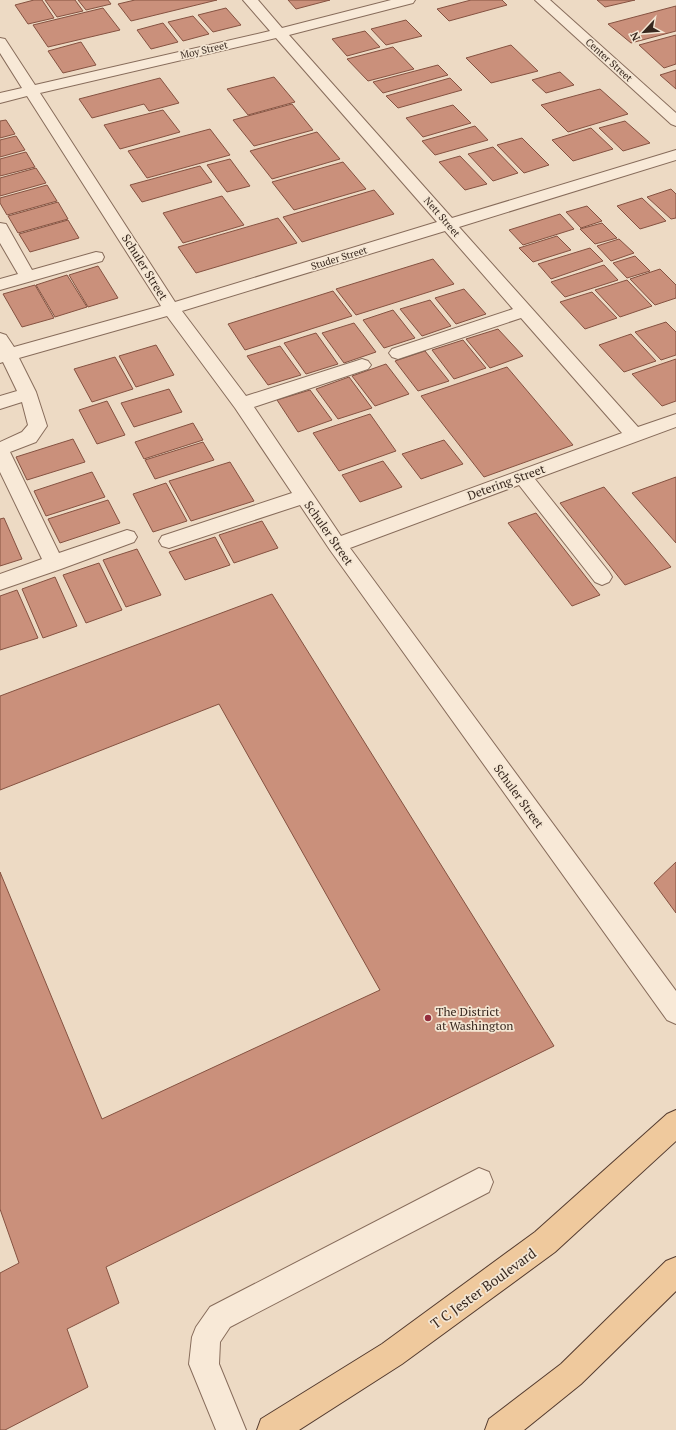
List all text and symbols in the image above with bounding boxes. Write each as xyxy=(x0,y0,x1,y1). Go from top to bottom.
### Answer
north arrow xyxy=(624,12,664,52)
text: N xyxy=(627,29,643,43)
street label: Center Street xyxy=(583,35,635,85)
street label: Moy Street xyxy=(179,38,229,62)
street label: Nett Street xyxy=(421,194,463,240)
street label: Schuler Street xyxy=(119,231,172,303)
street label: Studer Street xyxy=(309,243,369,273)
street label: Detering Street xyxy=(465,461,547,503)
street label: Schuler Street xyxy=(301,498,357,569)
street label: Schuler Street xyxy=(491,761,547,831)
place label: The District at Washington xyxy=(436,1004,513,1033)
marker: The District at Washington xyxy=(423,1013,433,1023)
street label: T C Jester Boulevard xyxy=(426,1243,540,1333)

